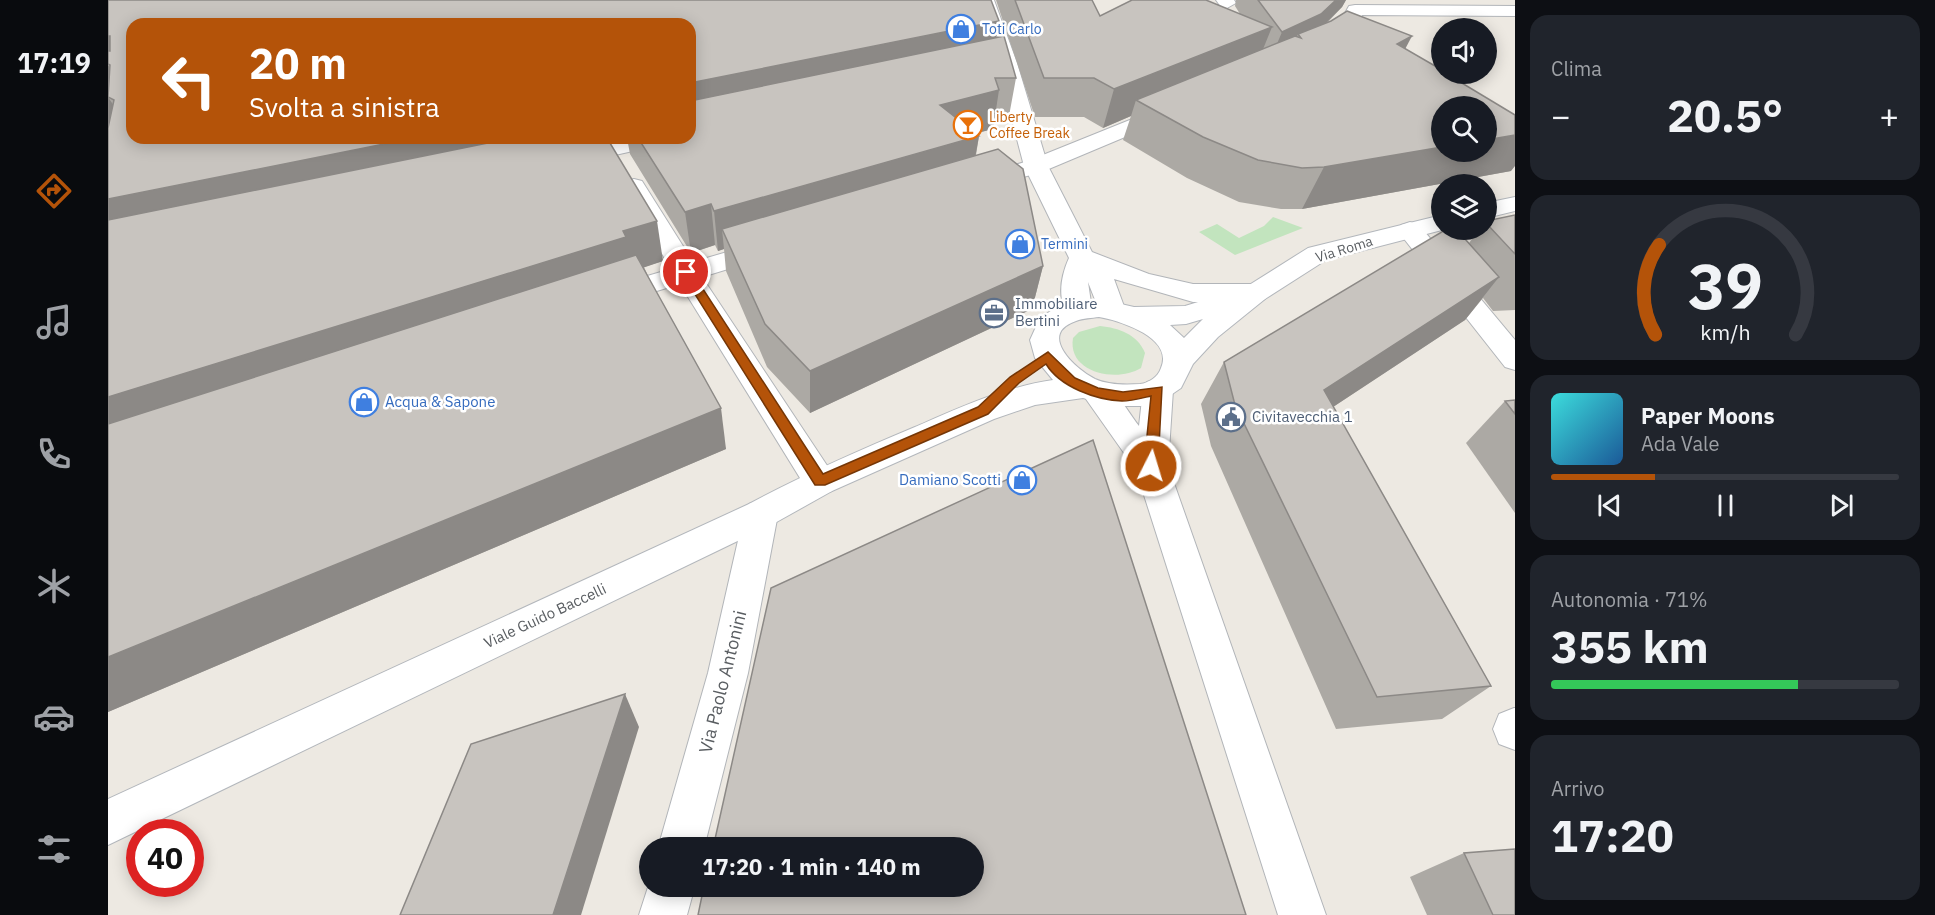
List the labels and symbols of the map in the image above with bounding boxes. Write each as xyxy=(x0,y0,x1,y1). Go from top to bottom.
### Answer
shop icon: Toti Carlo xyxy=(945,13,977,45)
place label: Toti Carlo xyxy=(982,20,1042,38)
place label: Liberty Coffee Break xyxy=(989,108,1071,142)
bar icon: Liberty Coffee Break xyxy=(952,109,984,141)
shop icon: Termini xyxy=(1004,228,1036,260)
street label: Via Roma xyxy=(1313,232,1375,266)
place label: Termini xyxy=(1041,235,1088,253)
pin xyxy=(660,246,711,297)
place label: Immobiliare Bertini xyxy=(1015,294,1098,330)
office icon: Immobiliare Bertini xyxy=(978,297,1010,329)
shop icon: Acqua & Sapone xyxy=(348,386,380,418)
place label: Acqua & Sapone xyxy=(385,392,495,411)
public building icon: Civitavecchia 1 xyxy=(1215,401,1247,433)
place label: Civitavecchia 1 xyxy=(1252,407,1353,426)
position arrow xyxy=(1119,434,1183,498)
shop icon: Damiano Scotti xyxy=(1006,464,1038,496)
place label: Damiano Scotti xyxy=(899,470,1001,489)
street label: Viale Guido Baccelli xyxy=(481,579,609,652)
street label: Via Paolo Antonini xyxy=(694,608,751,756)
speed limit sign: 40 xyxy=(126,819,204,897)

